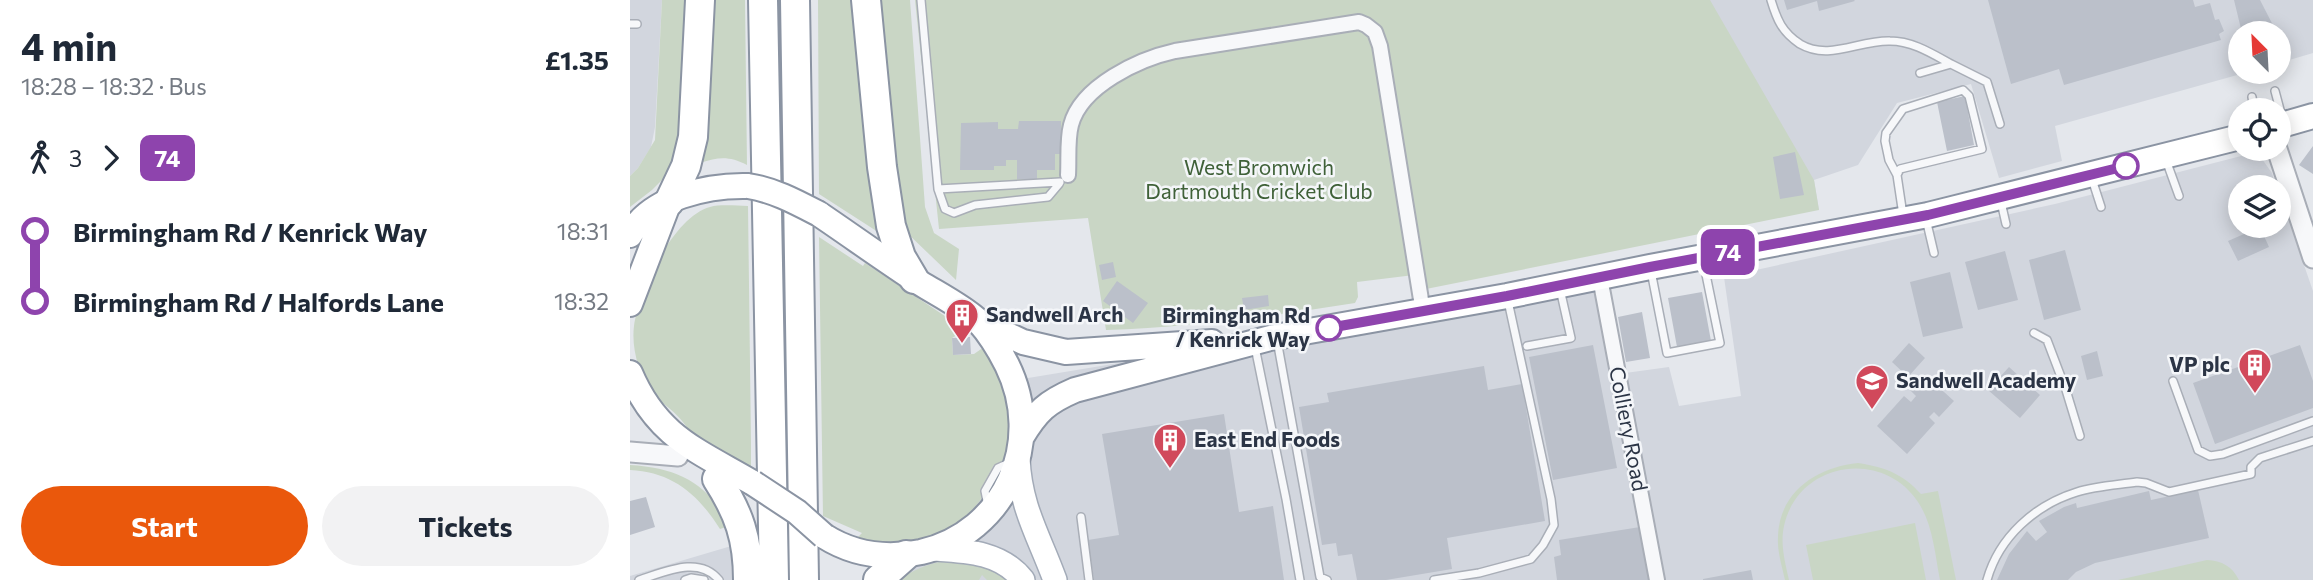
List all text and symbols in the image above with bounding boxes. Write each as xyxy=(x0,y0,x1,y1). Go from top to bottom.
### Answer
north arrow xyxy=(2228,21,2291,84)
map controls xyxy=(2228,21,2291,238)
text: 4 min xyxy=(21,22,117,69)
text: £1.35 xyxy=(545,44,609,75)
text: 18:28 – 18:32 · Bus xyxy=(21,72,207,100)
button: locate xyxy=(2228,98,2291,161)
icon: walk xyxy=(21,139,59,177)
icon: forward xyxy=(92,139,130,177)
text: 74 xyxy=(154,143,181,172)
text: 3 xyxy=(69,144,82,172)
unlabelled marker xyxy=(2113,153,2139,179)
park label: West Bromwich Dartmouth Cricket Club xyxy=(1145,154,1373,203)
button: layers xyxy=(2228,175,2291,238)
text: Birmingham Rd / Kenrick Way xyxy=(73,216,427,247)
text: 18:31 xyxy=(557,217,609,245)
line badge: 74 xyxy=(1696,229,1760,275)
text: 74 xyxy=(1715,237,1741,266)
text: Birmingham Rd / Halfords Lane xyxy=(73,286,444,317)
text: 18:32 xyxy=(554,287,609,315)
building icon: Sandwell Arch xyxy=(943,296,981,345)
place label: Sandwell Arch xyxy=(986,301,1123,326)
place label: Birmingham Rd / Kenrick Way xyxy=(1162,302,1310,351)
marker: Birmingham Rd / Kenrick Way xyxy=(1316,315,1342,341)
building icon: VP plc xyxy=(2236,346,2274,395)
place label: VP plc xyxy=(2169,351,2230,376)
school or university icon: Sandwell Academy xyxy=(1853,362,1891,411)
street label: Colliery Road xyxy=(1605,364,1654,493)
place label: Sandwell Academy xyxy=(1896,367,2077,392)
building icon: East End Foods xyxy=(1151,421,1189,470)
place label: East End Foods xyxy=(1194,426,1340,451)
button: Start xyxy=(21,486,308,566)
button: Tickets xyxy=(322,486,609,566)

